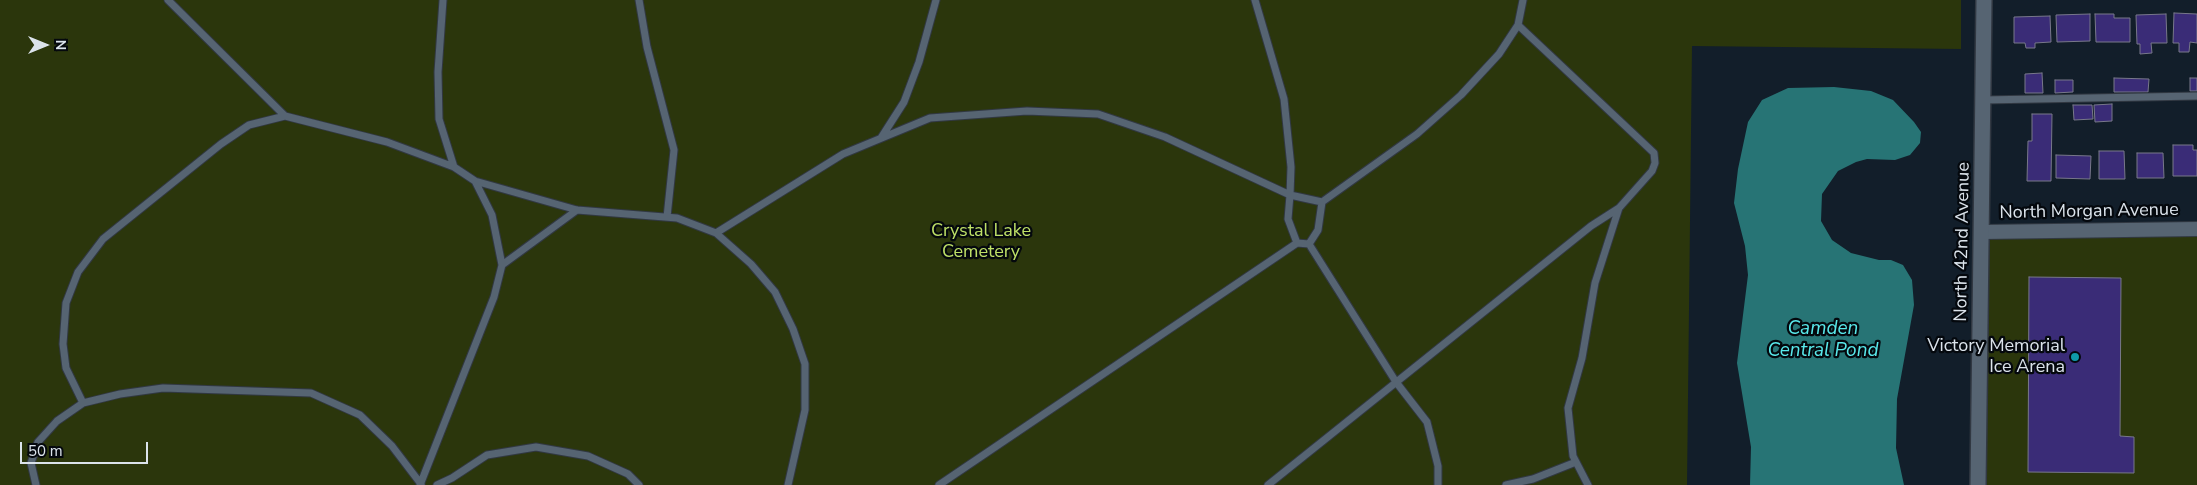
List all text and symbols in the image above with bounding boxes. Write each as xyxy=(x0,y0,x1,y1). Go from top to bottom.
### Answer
north arrow xyxy=(20,20,70,70)
text: N xyxy=(51,40,70,50)
street label: North 42nd Avenue xyxy=(1951,162,1975,322)
street label: North Morgan Avenue xyxy=(1999,200,2179,224)
park label: Crystal Lake Cemetery xyxy=(931,221,1031,264)
water label: Camden Central Pond xyxy=(1768,318,1878,362)
place label: Victory Memorial Ice Arena xyxy=(1927,336,2065,378)
marker: Victory Memorial Ice Arena xyxy=(2069,351,2081,363)
scale bar xyxy=(22,432,150,464)
text: 50 m xyxy=(28,441,63,461)

